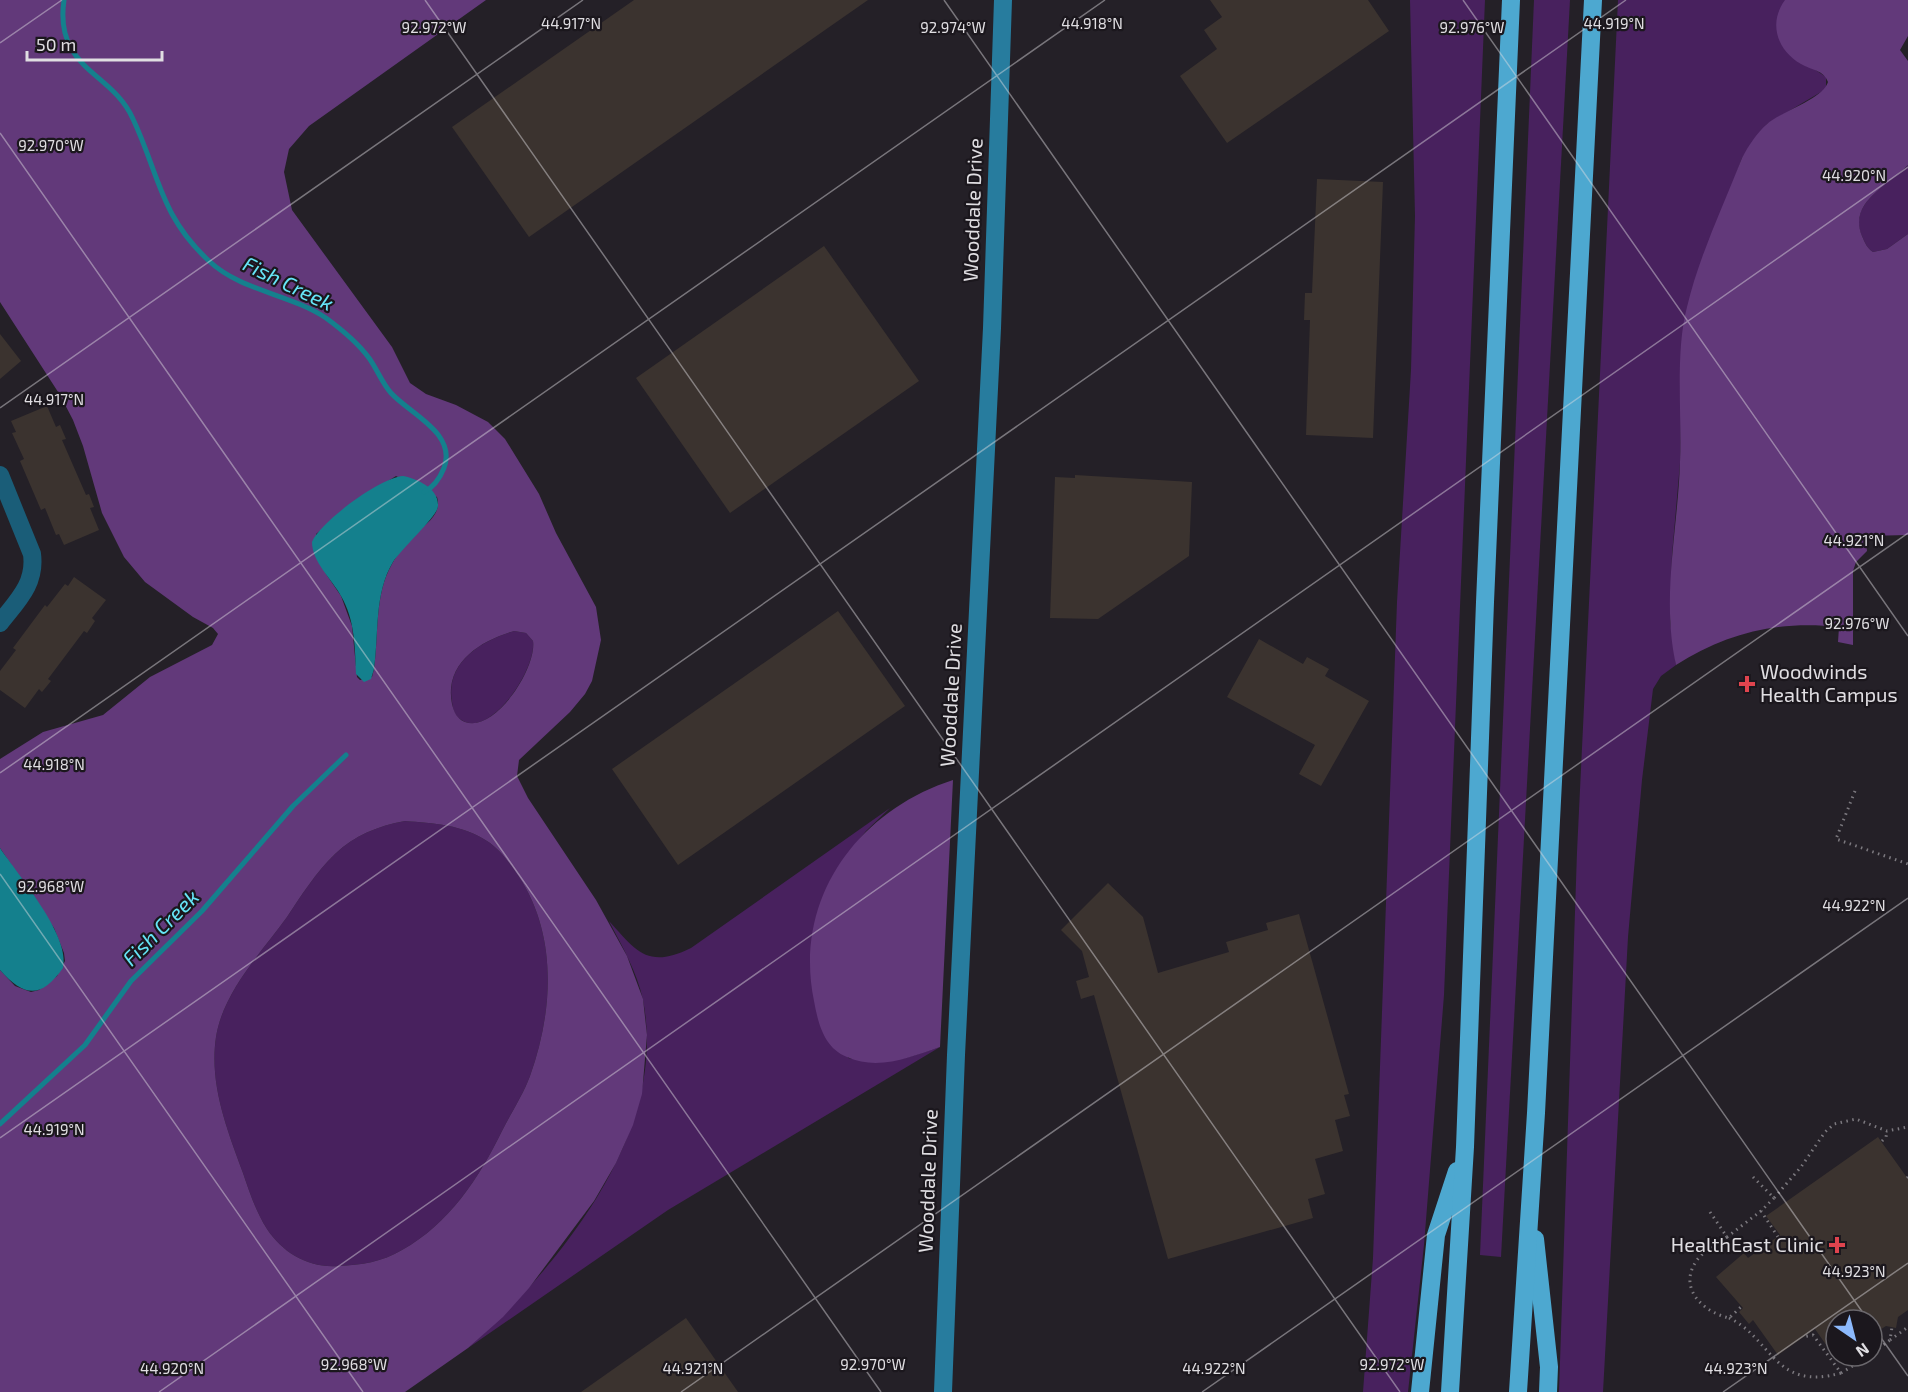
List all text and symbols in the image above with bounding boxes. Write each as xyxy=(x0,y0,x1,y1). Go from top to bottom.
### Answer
text: 44.917°N xyxy=(541,14,601,32)
text: 44.918°N xyxy=(1061,14,1123,32)
text: 44.919°N xyxy=(1583,14,1645,32)
text: 92.972°W xyxy=(402,18,466,36)
text: 92.974°W xyxy=(920,18,986,36)
text: 92.976°W xyxy=(1440,18,1504,36)
scale bar xyxy=(27,24,162,62)
text: 50 m xyxy=(36,33,76,55)
text: 92.970°W xyxy=(18,136,84,154)
street label: Wooddale Drive xyxy=(957,138,987,282)
text: 44.920°N xyxy=(1822,166,1886,184)
water label: Fish Creek xyxy=(239,250,338,315)
text: 44.917°N xyxy=(24,390,84,408)
text: 44.921°N xyxy=(1824,531,1884,549)
text: 92.976°W xyxy=(1825,614,1889,632)
street label: Wooddale Drive xyxy=(934,622,966,767)
place label: Woodwinds Health Campus xyxy=(1760,659,1898,706)
marker: Woodwinds Health Campus xyxy=(1738,675,1756,693)
text: 44.918°N xyxy=(23,755,85,773)
text: 92.968°W xyxy=(18,877,84,895)
water label: Fish Creek xyxy=(117,884,203,970)
text: 44.922°N xyxy=(1822,896,1886,914)
street label: Wooddale Drive xyxy=(912,1109,942,1253)
text: 44.919°N xyxy=(23,1120,85,1138)
place label: HealthEast Clinic xyxy=(1671,1232,1824,1256)
marker: HealthEast Clinic xyxy=(1828,1236,1846,1254)
text: 44.923°N xyxy=(1822,1262,1886,1280)
north arrow xyxy=(1824,1308,1884,1368)
text: N xyxy=(1853,1340,1873,1362)
text: 92.968°W xyxy=(321,1355,387,1373)
text: 92.970°W xyxy=(840,1355,906,1373)
text: 92.972°W xyxy=(1360,1355,1424,1373)
text: 44.920°N xyxy=(140,1359,204,1377)
text: 44.921°N xyxy=(663,1359,723,1377)
text: 44.922°N xyxy=(1182,1359,1246,1377)
text: 44.923°N xyxy=(1704,1359,1768,1377)

